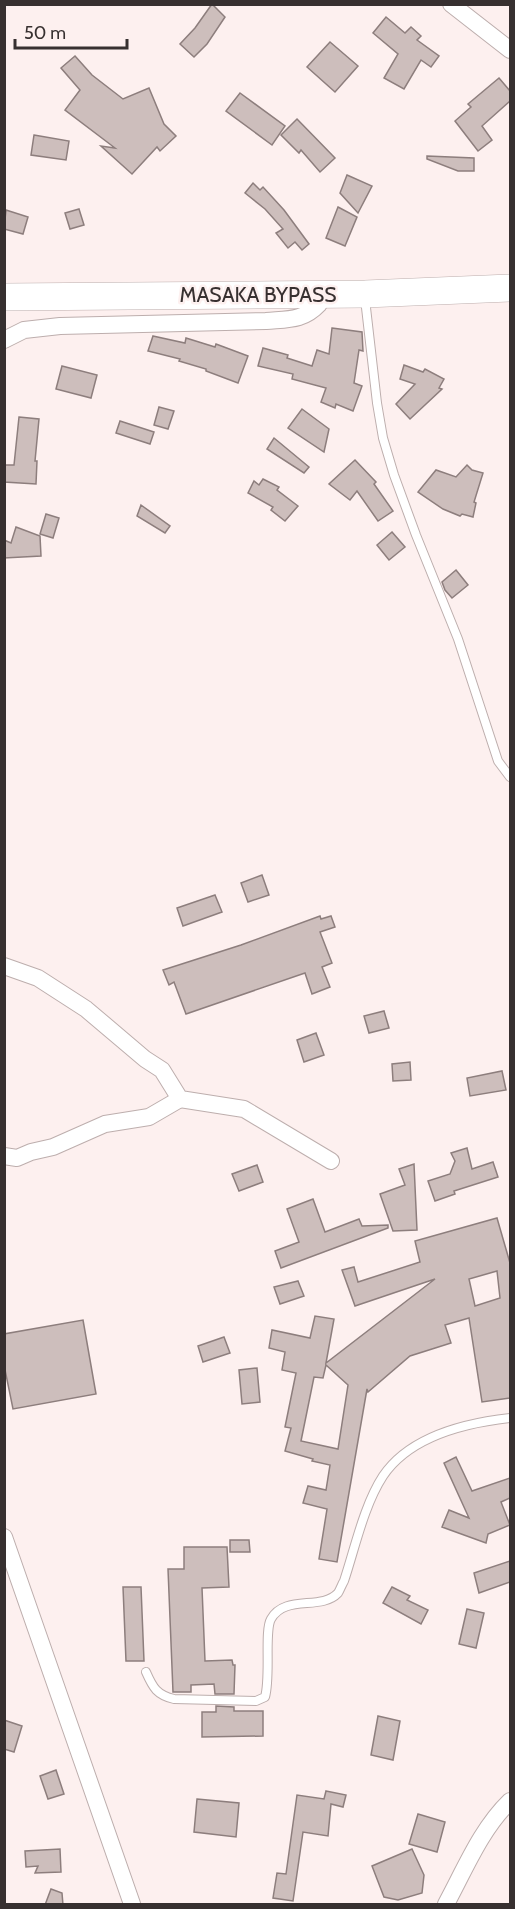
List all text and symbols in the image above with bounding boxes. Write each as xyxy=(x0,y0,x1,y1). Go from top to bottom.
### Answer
scale bar xyxy=(15,12,128,50)
text: 50 m xyxy=(24,22,66,44)
street label: MASAKA BYPASS xyxy=(179,282,337,307)

